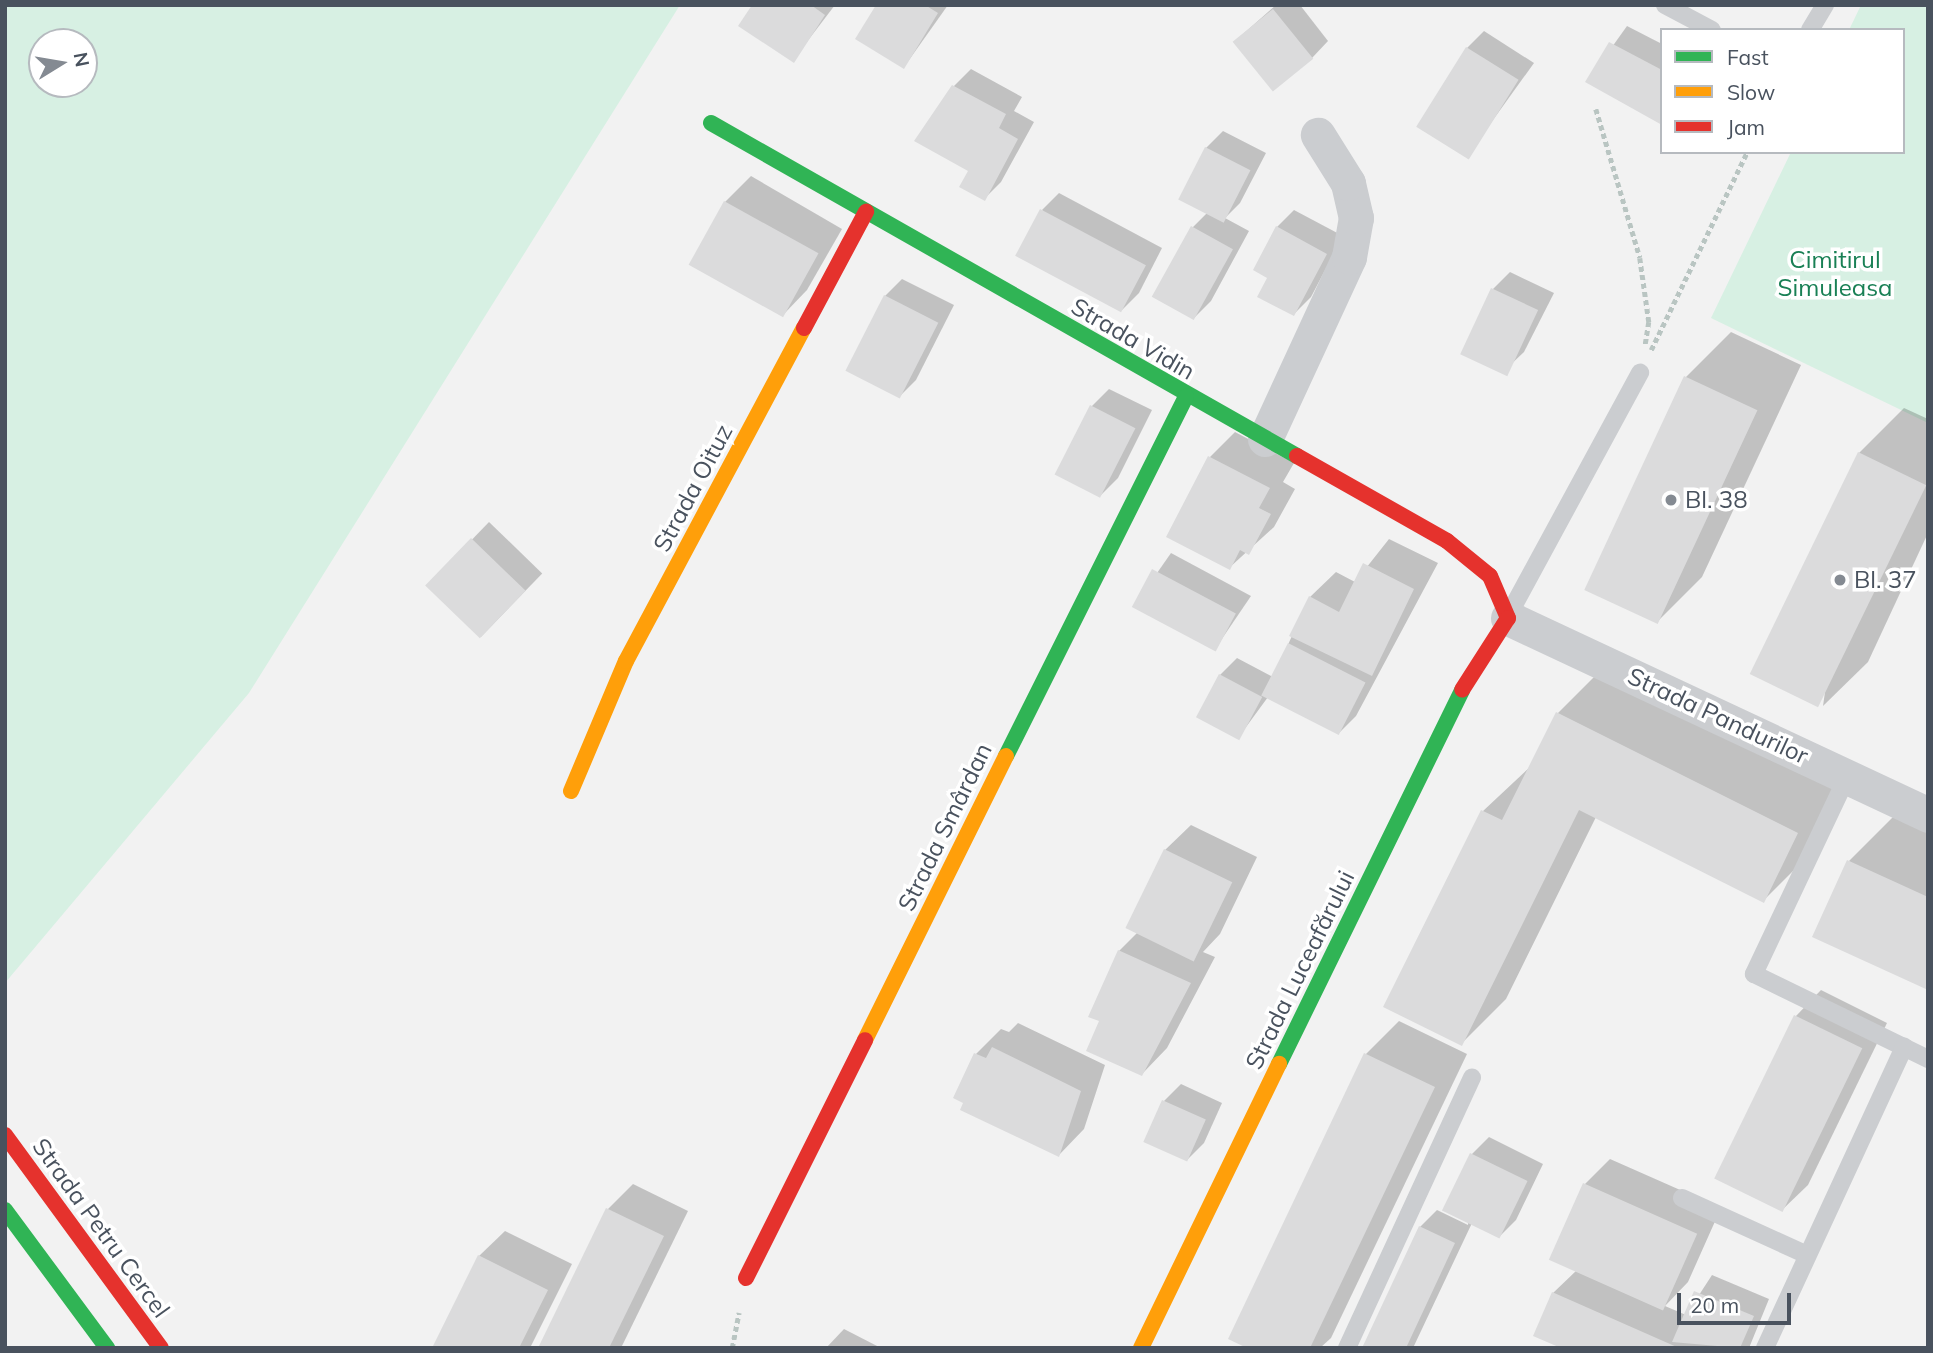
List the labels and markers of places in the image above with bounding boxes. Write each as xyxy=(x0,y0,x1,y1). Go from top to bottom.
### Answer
place label: Bl. 38 xyxy=(1685,486,1748,514)
marker: Bl. 38 xyxy=(1663,492,1679,508)
place label: Bl. 37 xyxy=(1854,566,1917,594)
marker: Bl. 37 xyxy=(1832,572,1848,588)

